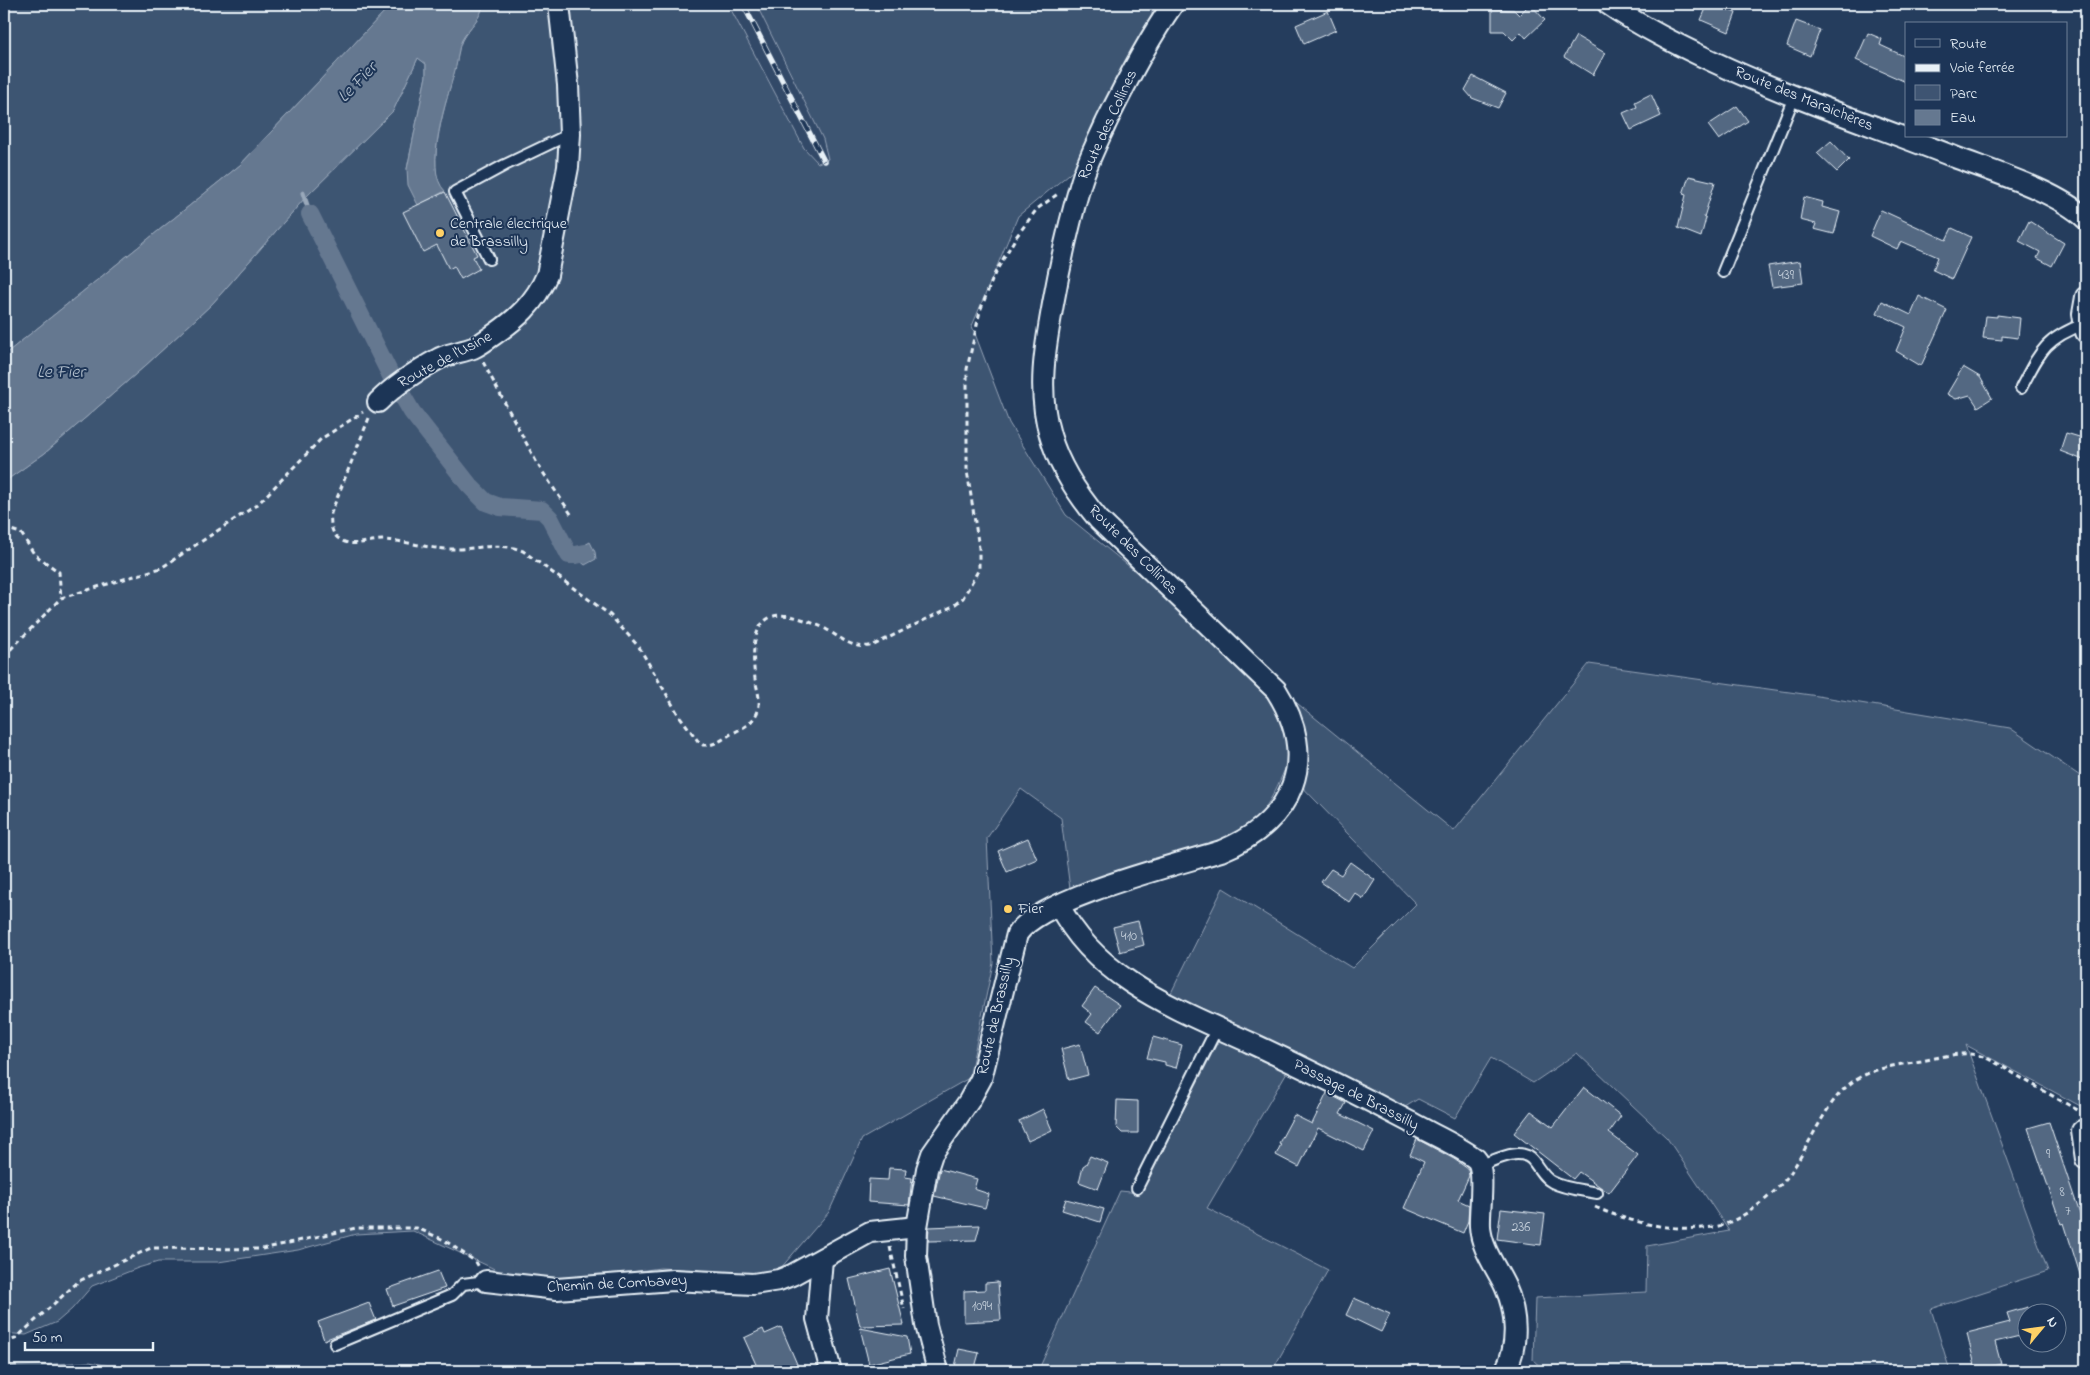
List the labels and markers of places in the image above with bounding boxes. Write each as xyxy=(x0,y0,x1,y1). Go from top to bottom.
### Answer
place label: Centrale électrique de Brassilly xyxy=(450,212,568,254)
marker: Centrale électrique de Brassilly xyxy=(434,227,446,239)
place label: Fier xyxy=(1017,897,1043,921)
marker: Fier xyxy=(1002,903,1014,915)

